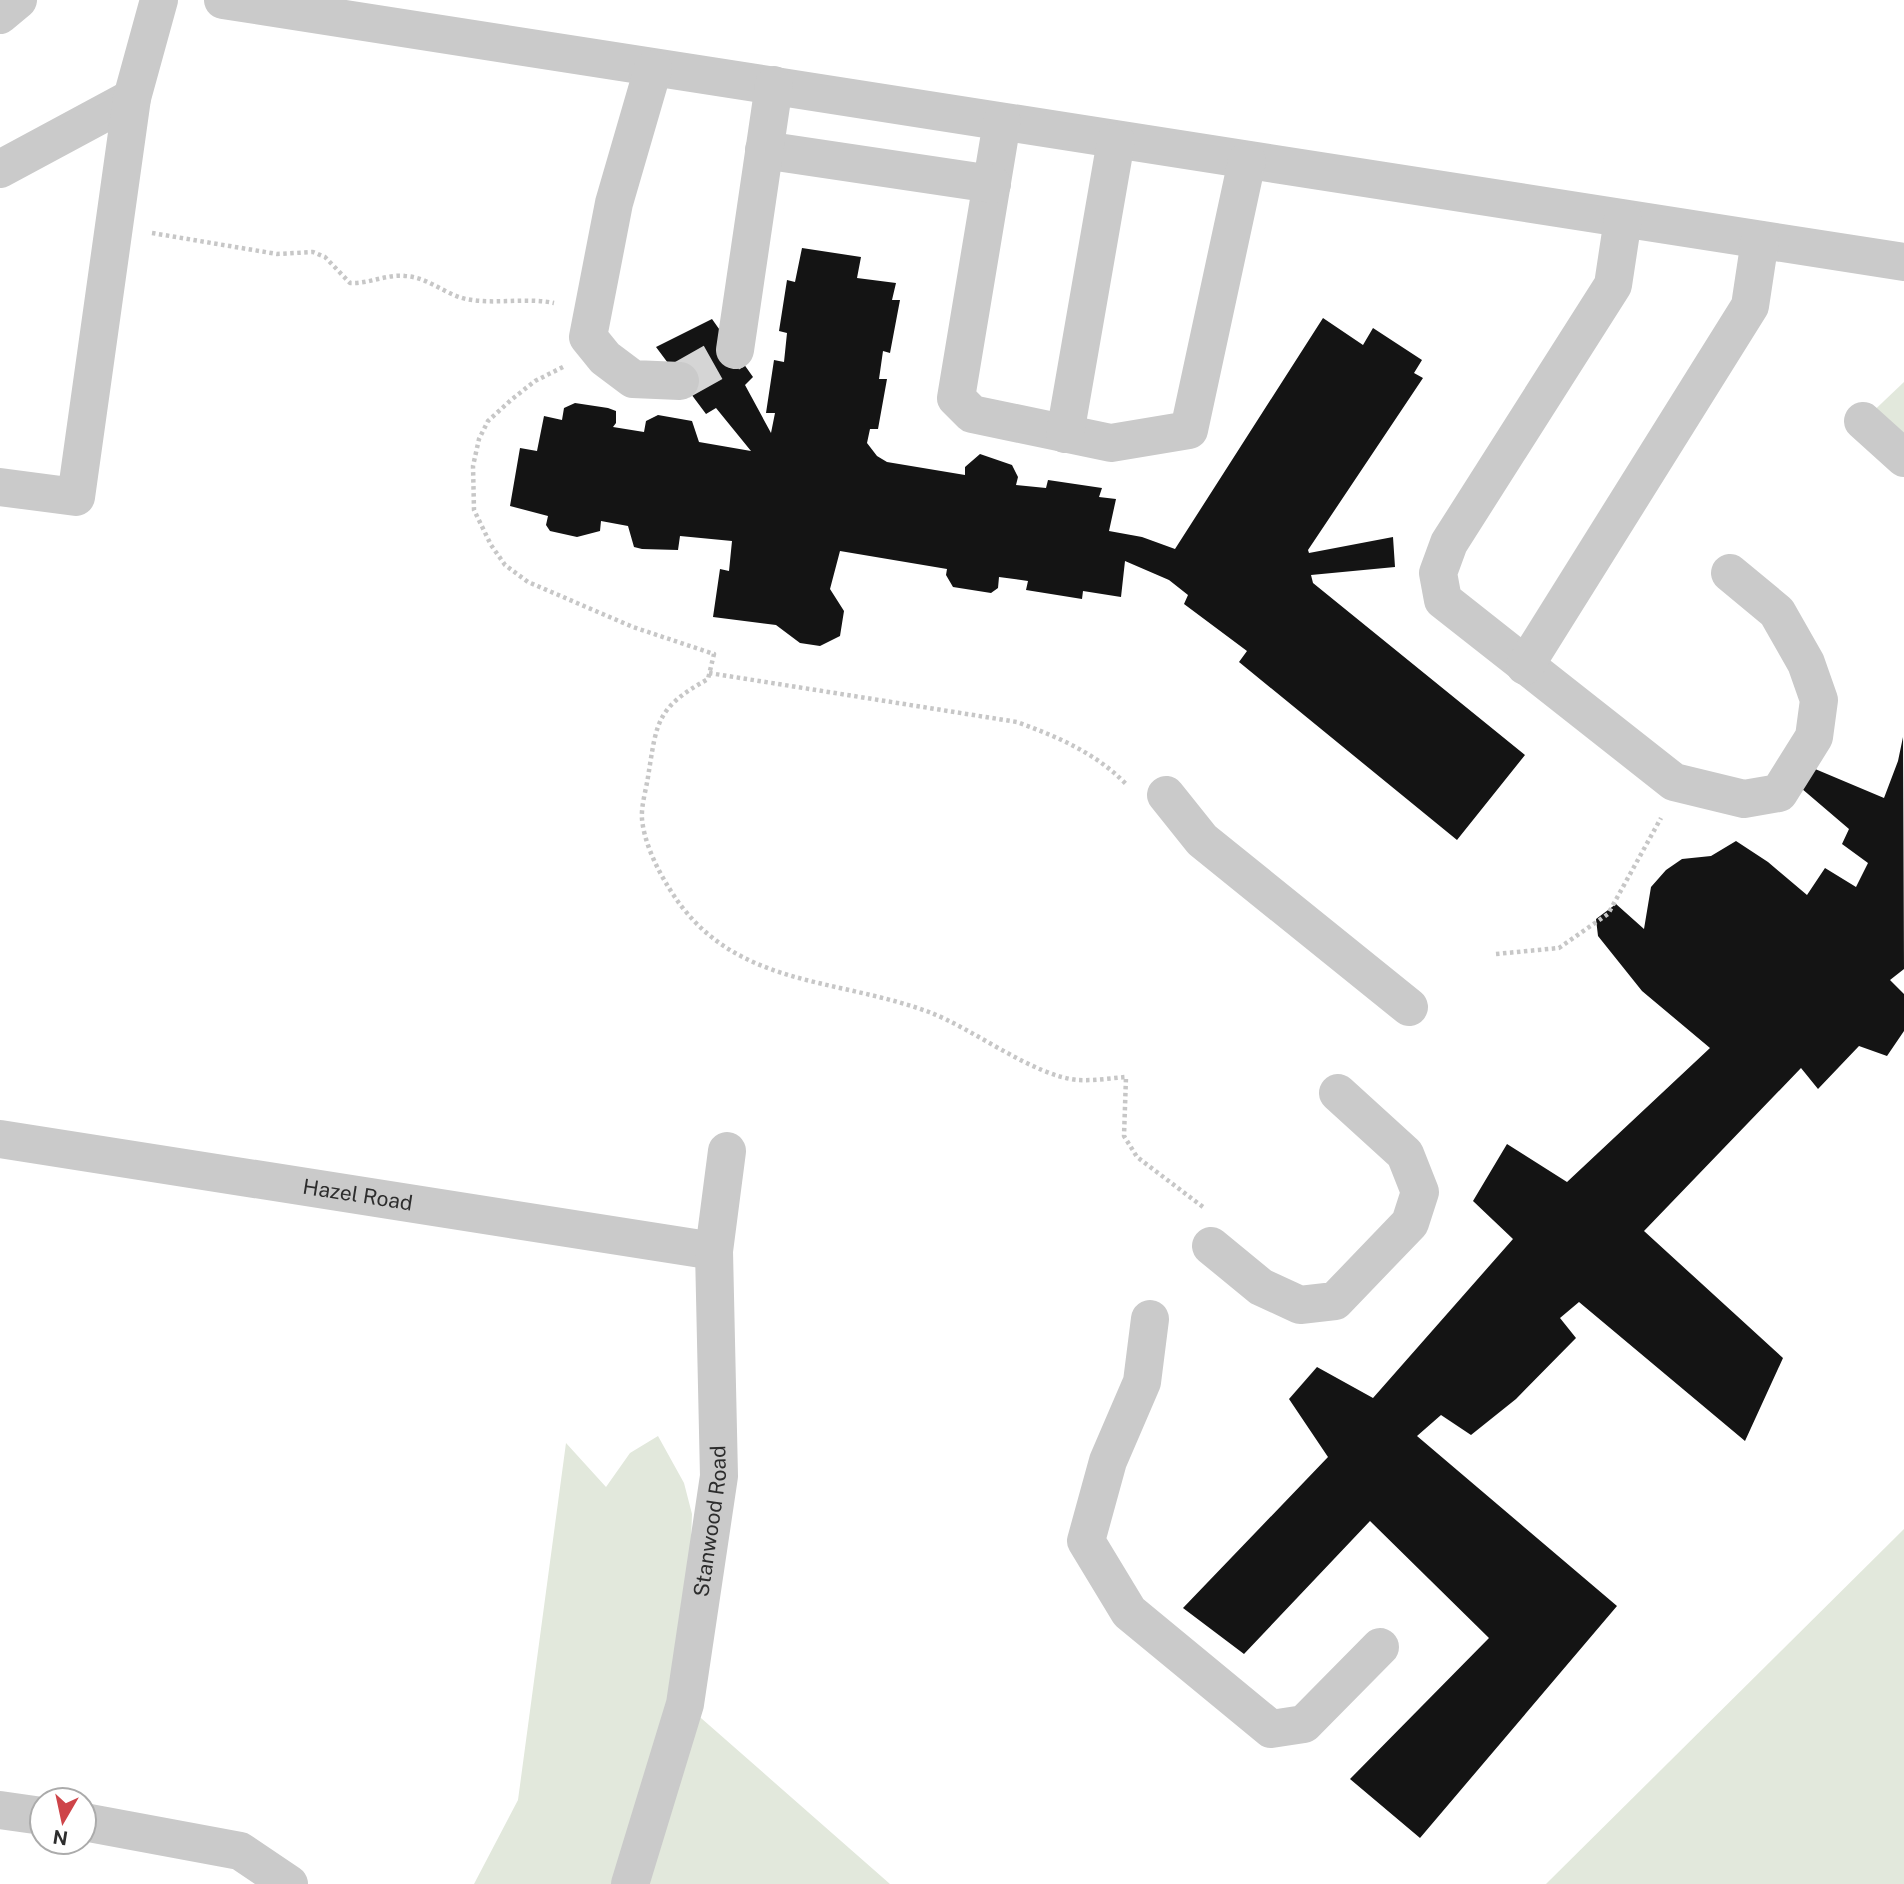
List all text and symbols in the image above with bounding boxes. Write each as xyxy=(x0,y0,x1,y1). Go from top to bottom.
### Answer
street label: Hazel Road xyxy=(301,1174,414,1216)
street label: Stanwood Road xyxy=(688,1445,731,1598)
north arrow xyxy=(28,1786,98,1856)
text: N xyxy=(51,1826,69,1850)

